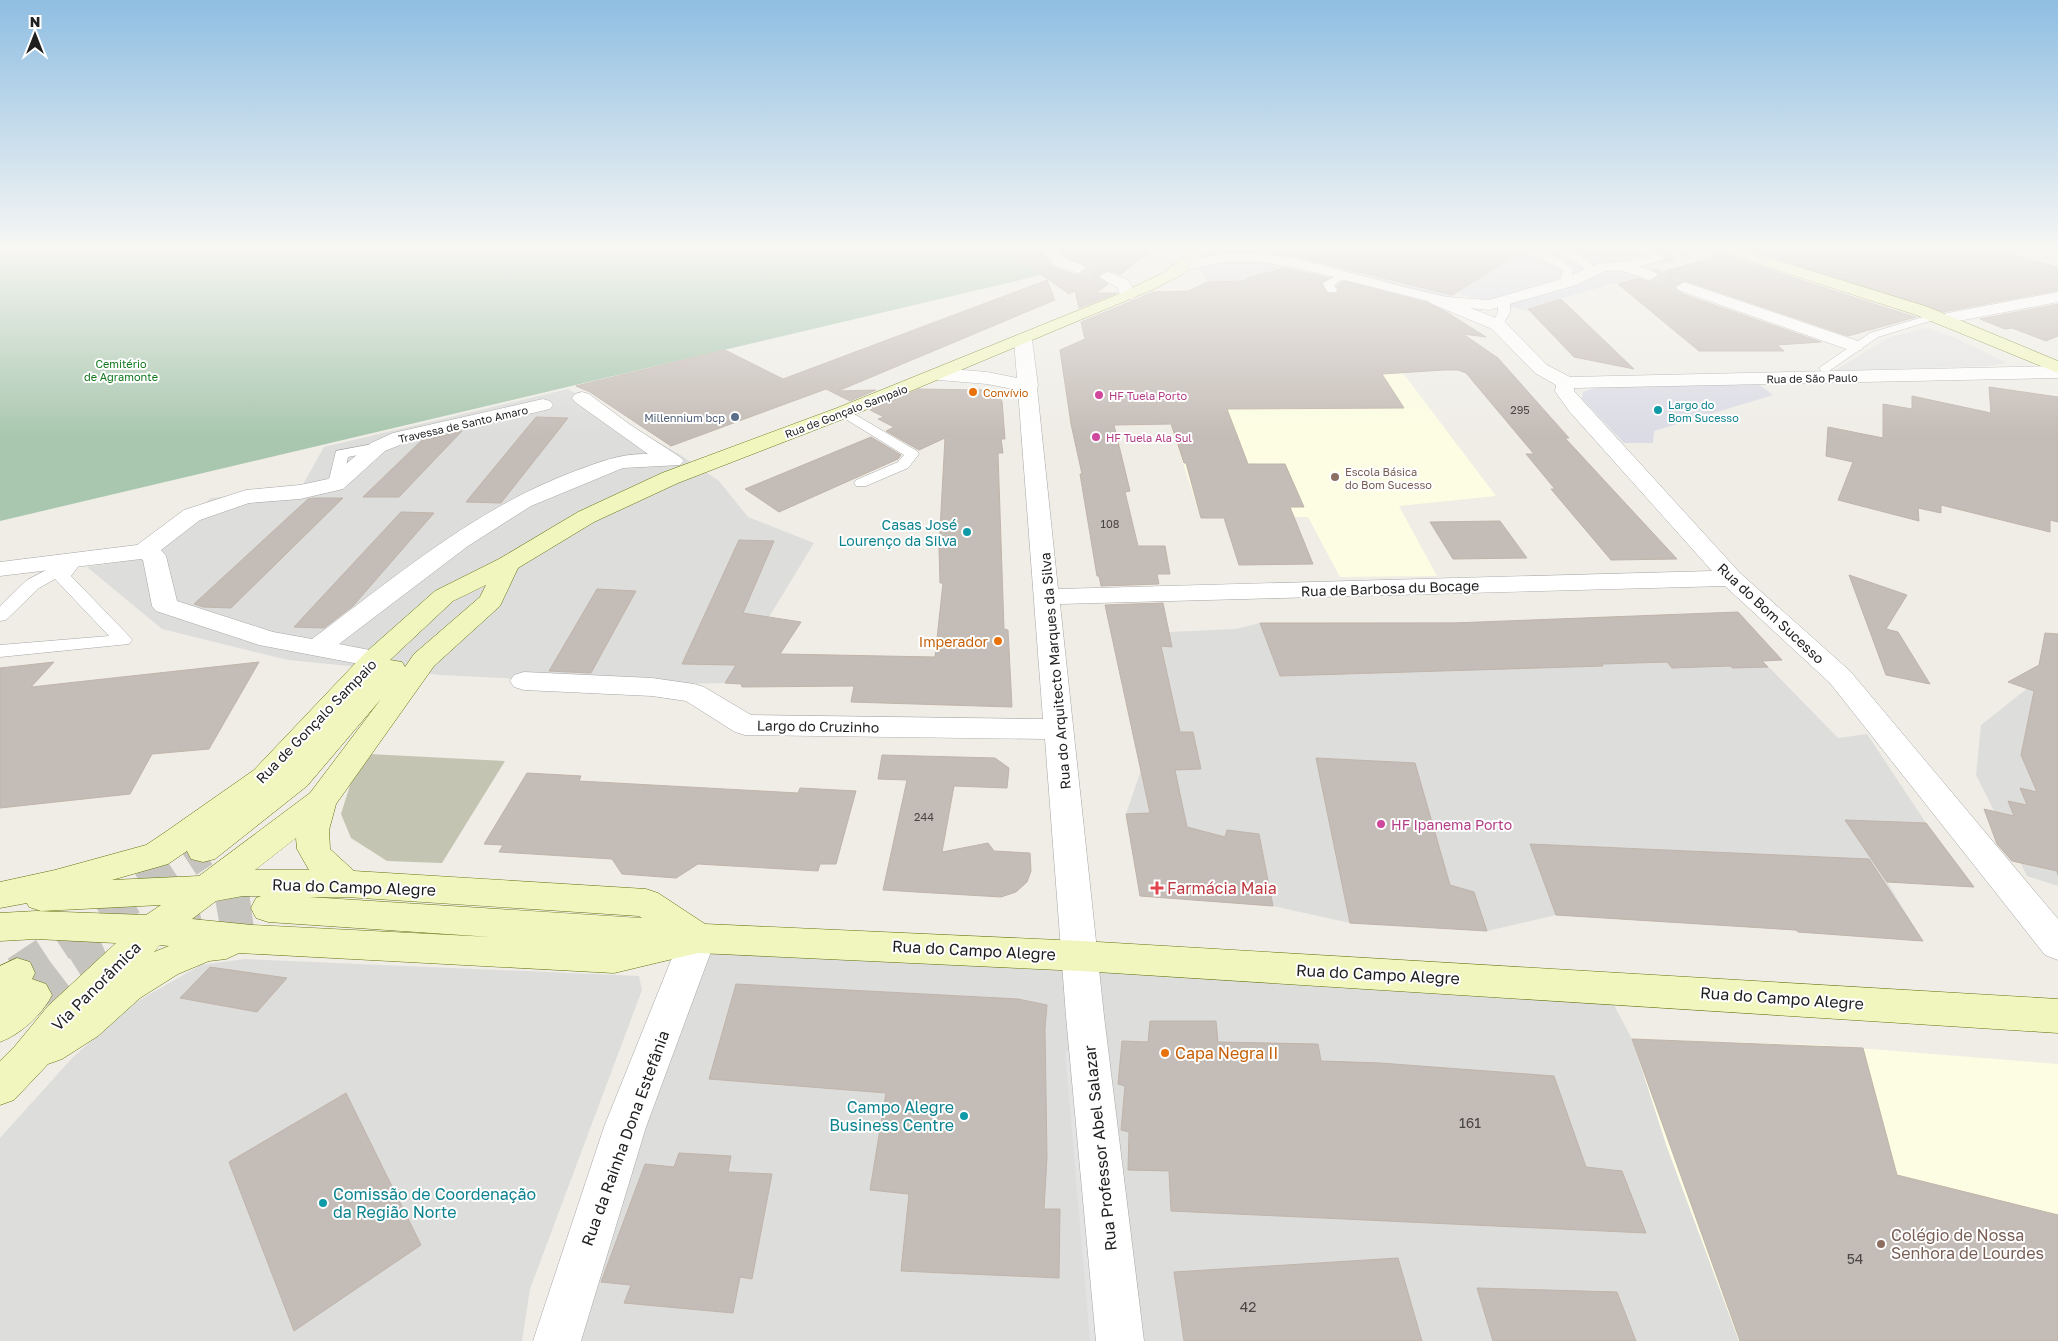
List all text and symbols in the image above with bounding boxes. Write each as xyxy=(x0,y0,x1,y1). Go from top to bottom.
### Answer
north arrow xyxy=(10,10,60,60)
text: N xyxy=(30,13,40,30)
park label: Cemitério de Agramonte xyxy=(84,357,158,383)
street label: Rua de São Paulo xyxy=(1766,371,1858,385)
street label: Rua de Gonçalo Sampaio xyxy=(783,381,910,440)
marker: Convívio xyxy=(967,386,979,398)
place label: Convívio xyxy=(983,386,1029,399)
marker: HF Tuela Porto xyxy=(1093,389,1105,401)
place label: HF Tuela Porto xyxy=(1109,389,1188,402)
place label: Largo do Bom Sucesso xyxy=(1668,398,1739,424)
street label: Travessa de Santo Amaro xyxy=(397,403,529,445)
house number: 295 xyxy=(1510,403,1530,416)
marker: Largo do Bom Sucesso xyxy=(1652,404,1664,416)
place label: Millennium bcp xyxy=(644,411,725,424)
marker: Millennium bcp xyxy=(729,411,741,423)
marker: HF Tuela Ala Sul xyxy=(1090,431,1102,443)
place label: HF Tuela Ala Sul xyxy=(1106,431,1192,444)
place label: Escola Básica do Bom Sucesso xyxy=(1345,465,1432,491)
marker: Escola Básica do Bom Sucesso xyxy=(1329,471,1341,483)
place label: Casas José Lourenço da Silva xyxy=(838,516,957,549)
house number: 108 xyxy=(1101,517,1120,530)
marker: Casas José Lourenço da Silva xyxy=(961,526,973,538)
street label: Rua do Arquitecto Marques da Silva xyxy=(1036,552,1074,790)
street label: Rua do Bom Sucesso xyxy=(1714,559,1828,667)
street label: Rua de Barbosa du Bocage xyxy=(1300,576,1480,600)
place label: Imperador xyxy=(919,633,989,650)
marker: Imperador xyxy=(992,635,1004,647)
street label: Rua de Gonçalo Sampaio xyxy=(252,655,380,787)
street label: Largo do Cruzinho xyxy=(757,716,879,736)
house number: 244 xyxy=(914,810,934,823)
place label: HF Ipanema Porto xyxy=(1391,816,1512,833)
marker: HF Ipanema Porto xyxy=(1375,818,1387,830)
street label: Rua do Campo Alegre xyxy=(272,874,436,900)
place label: Farmácia Maia xyxy=(1167,878,1277,898)
marker: Farmácia Maia xyxy=(1151,882,1163,894)
street label: Rua do Campo Alegre xyxy=(892,936,1056,964)
street label: Via Panorâmica xyxy=(47,937,145,1035)
street label: Rua do Campo Alegre xyxy=(1296,960,1460,988)
street label: Rua do Campo Alegre xyxy=(1699,982,1865,1014)
street label: Rua da Rainha Dona Estefânia xyxy=(577,1027,673,1249)
place label: Capa Negra II xyxy=(1175,1043,1278,1063)
street label: Rua Professor Abel Salazar xyxy=(1079,1044,1121,1252)
marker: Capa Negra II xyxy=(1159,1047,1171,1059)
place label: Campo Alegre Business Centre xyxy=(829,1097,954,1135)
marker: Campo Alegre Business Centre xyxy=(958,1110,970,1122)
house number: 161 xyxy=(1459,1114,1481,1131)
place label: Comissão de Coordenação da Região Norte xyxy=(333,1184,536,1222)
marker: Comissão de Coordenação da Região Norte xyxy=(317,1197,329,1209)
place label: Colégio de Nossa Senhora de Lourdes xyxy=(1891,1225,2044,1263)
marker: Colégio de Nossa Senhora de Lourdes xyxy=(1875,1238,1887,1250)
house number: 54 xyxy=(1847,1250,1863,1267)
house number: 42 xyxy=(1240,1298,1256,1315)

